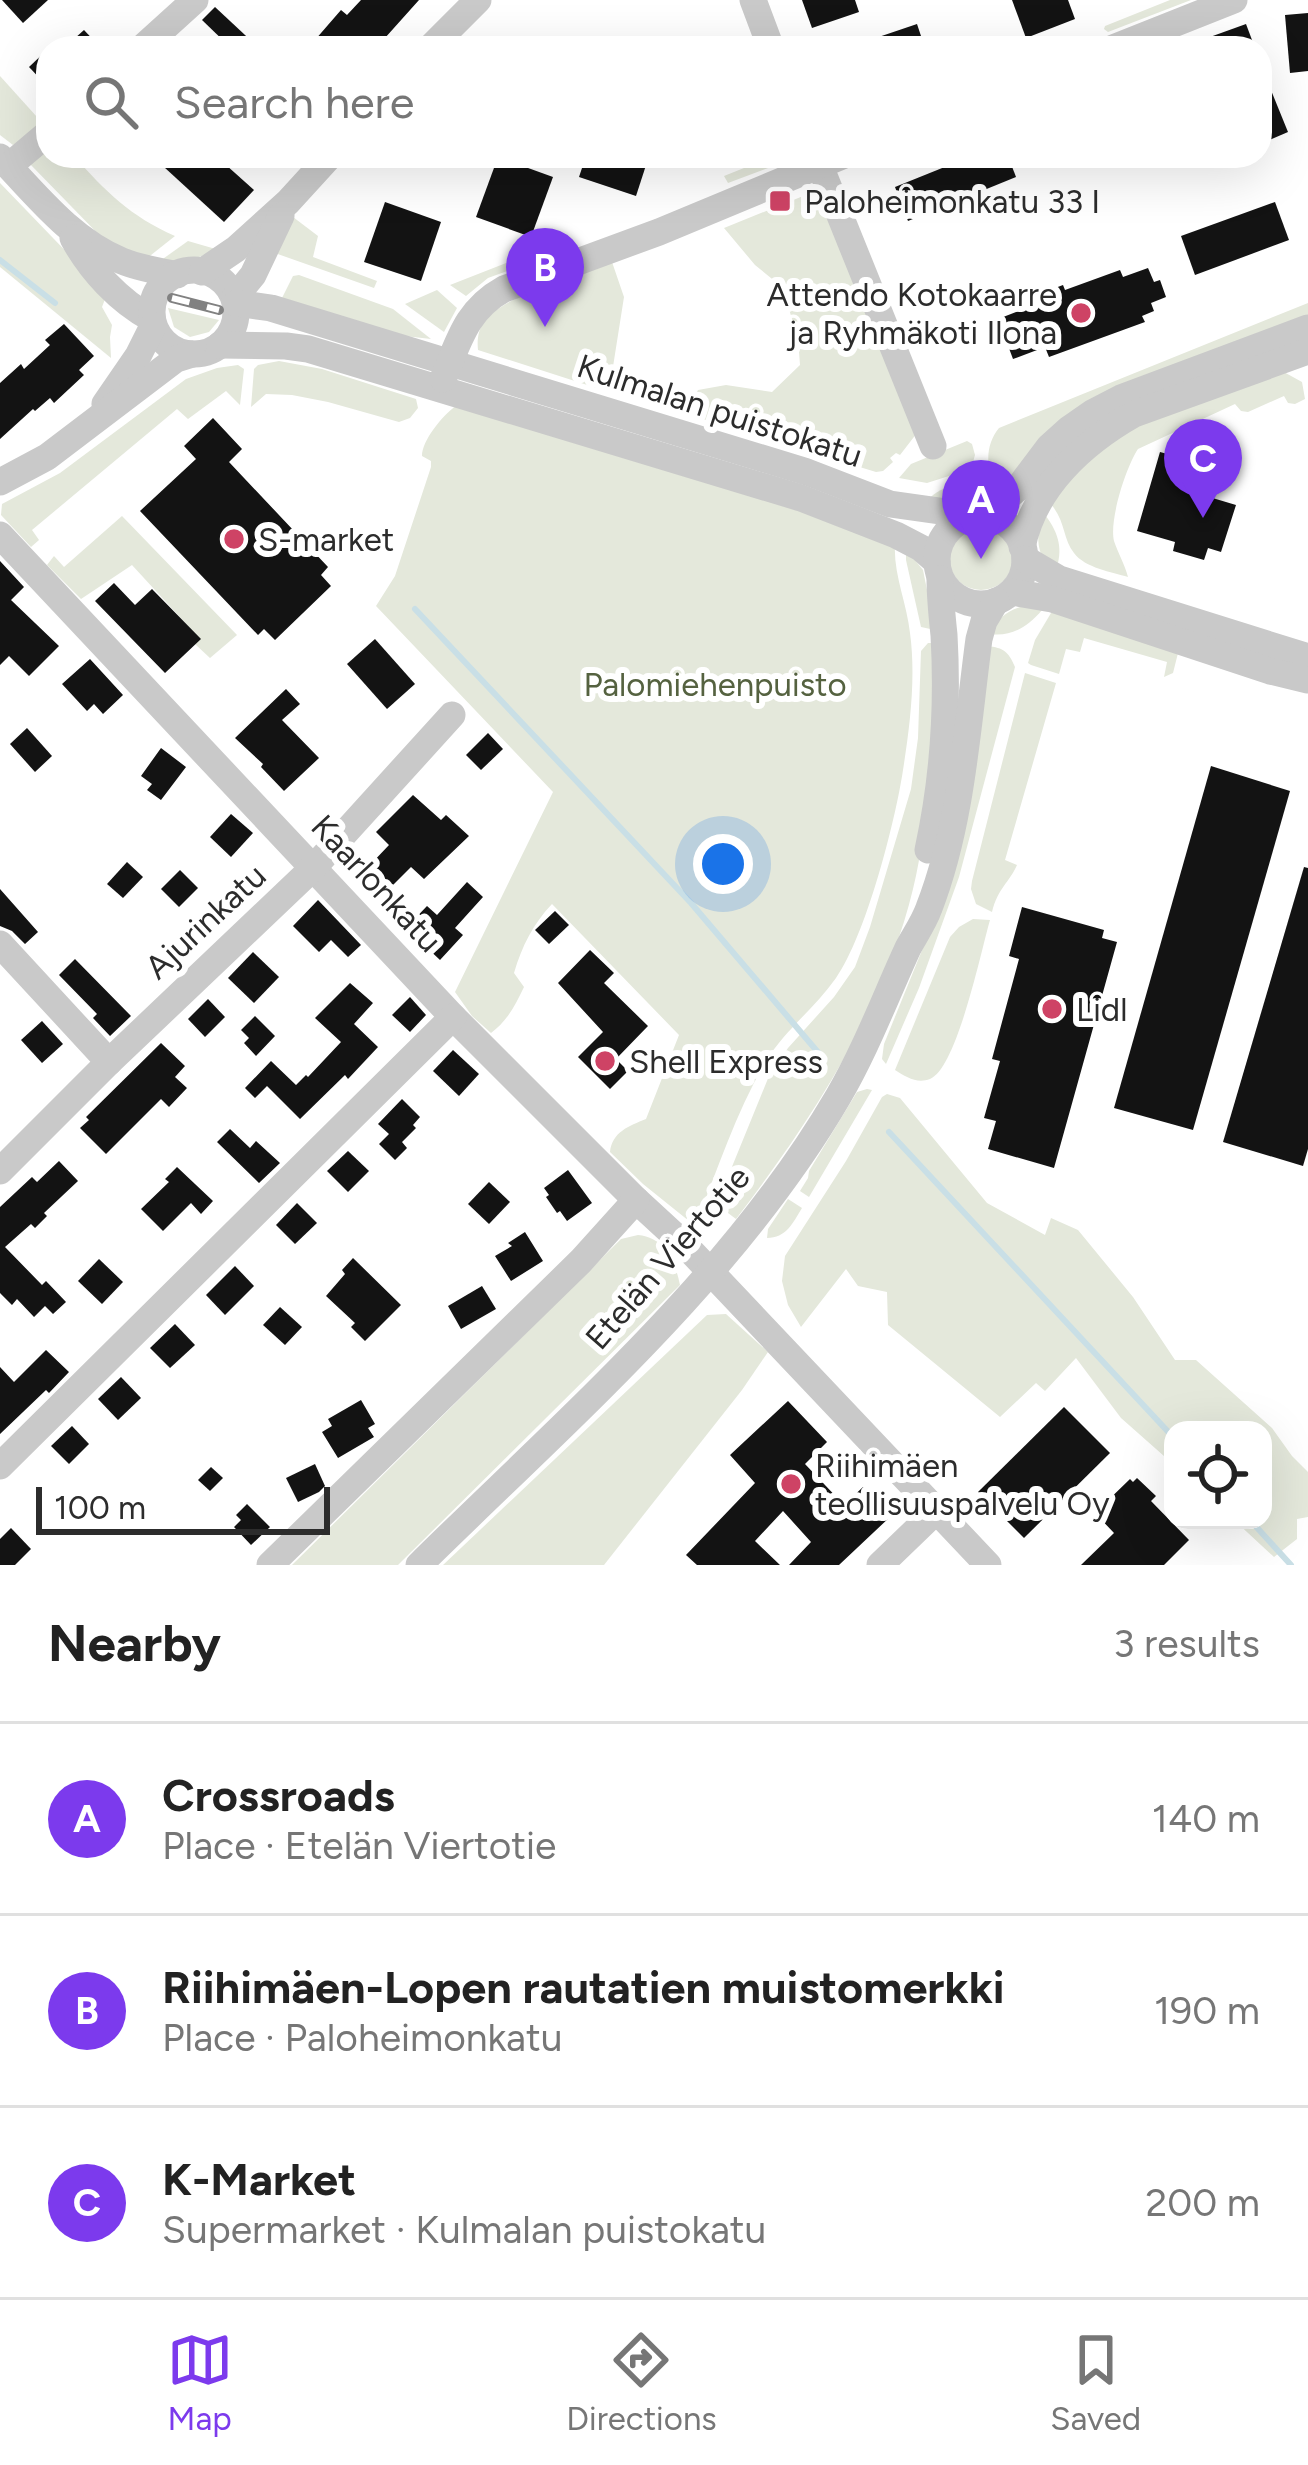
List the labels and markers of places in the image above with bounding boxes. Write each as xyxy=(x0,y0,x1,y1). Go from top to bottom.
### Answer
place label: Paloheimonkatu 33 I xyxy=(804,182,1100,221)
marker: Paloheimonkatu 33 I xyxy=(767,188,793,214)
pin: B xyxy=(506,228,584,327)
place label: Attendo Kotokaarre ja Ryhmäkoti Ilona xyxy=(767,275,1057,352)
marker: Attendo Kotokaarre ja Ryhmäkoti Ilona xyxy=(1068,300,1094,326)
pin: C xyxy=(1164,419,1242,518)
pin: A xyxy=(942,460,1020,559)
place label: S-market xyxy=(258,520,394,559)
marker: S-market xyxy=(221,526,247,552)
place label: Lidl xyxy=(1076,990,1127,1029)
marker: Lidl xyxy=(1039,996,1065,1022)
place label: Shell Express xyxy=(629,1042,823,1081)
marker: Shell Express xyxy=(592,1048,618,1074)
place label: Riihimäen teollisuuspalvelu Oy xyxy=(815,1446,1110,1523)
marker: Riihimäen teollisuuspalvelu Oy xyxy=(778,1471,804,1497)

